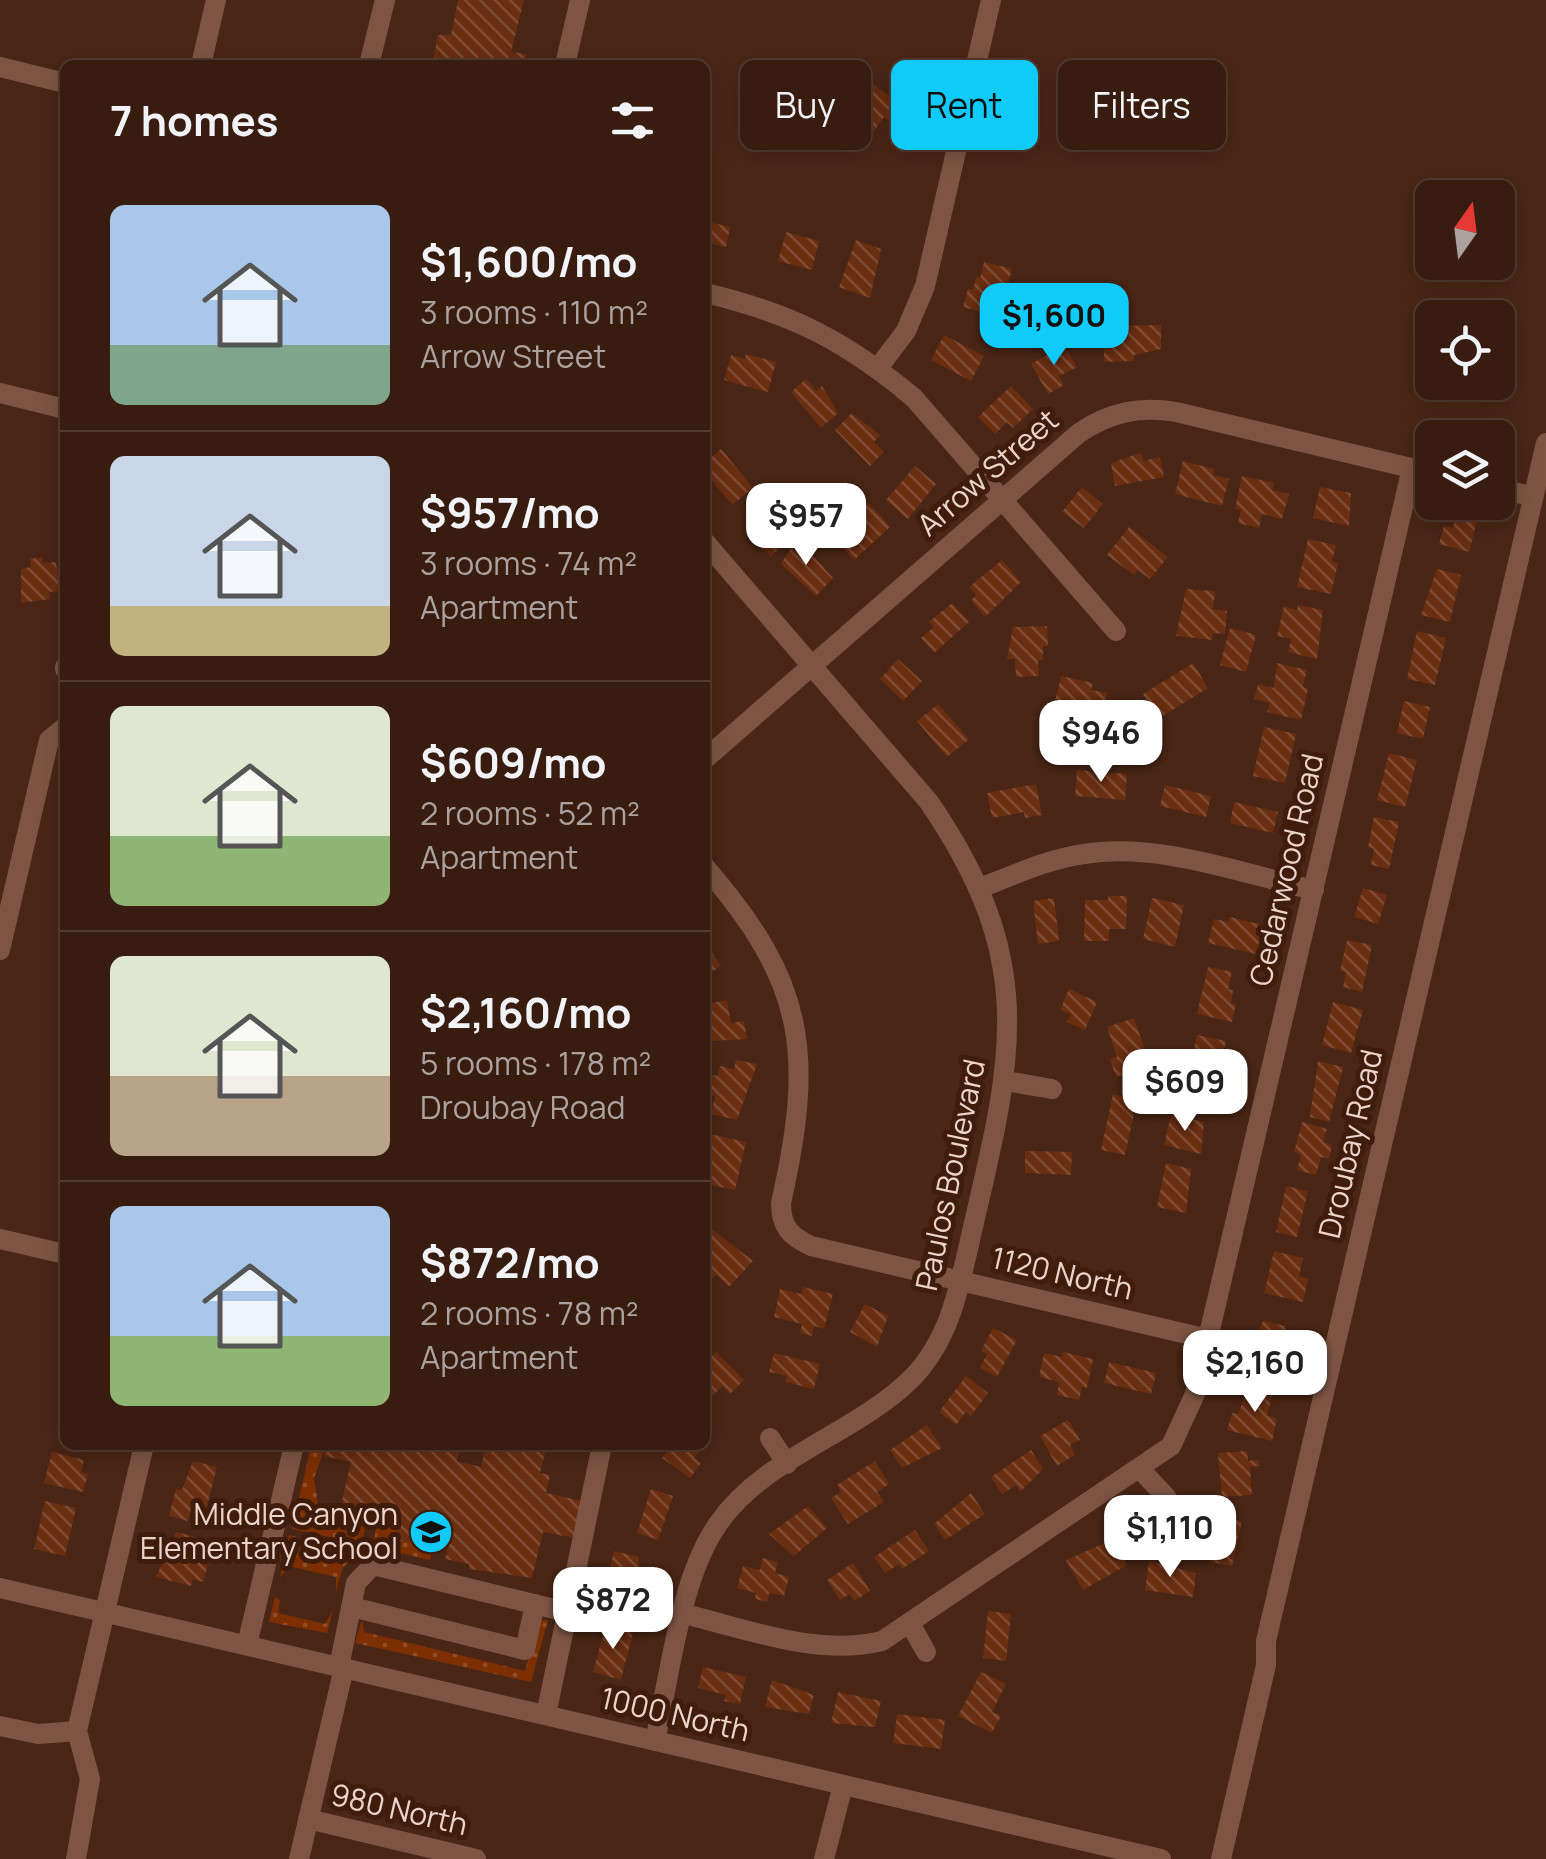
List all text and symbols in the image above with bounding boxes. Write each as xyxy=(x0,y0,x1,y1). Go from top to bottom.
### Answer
chip: Buy xyxy=(740,60,871,150)
chip: Rent xyxy=(891,60,1038,150)
chip: Filters xyxy=(1058,60,1226,150)
text: 7 homes xyxy=(110,91,278,149)
icon: filters xyxy=(605,93,660,148)
north arrow xyxy=(1415,180,1515,280)
map controls xyxy=(1415,180,1515,520)
text: $1,600/mo xyxy=(420,232,638,290)
icon: home xyxy=(190,245,310,365)
pin: $1,600 xyxy=(973,283,1135,368)
text: 3 rooms · 110 m² xyxy=(420,290,648,334)
text: $1,600 xyxy=(1002,293,1106,337)
button: locate xyxy=(1415,300,1515,400)
text: Arrow Street xyxy=(420,334,606,378)
street label: Arrow Street xyxy=(908,399,1066,545)
button: layers xyxy=(1415,420,1515,520)
text: $957/mo xyxy=(420,483,600,541)
pin: $957 xyxy=(747,483,865,568)
text: $957 xyxy=(768,493,844,537)
icon: home xyxy=(190,496,310,616)
text: 3 rooms · 74 m² xyxy=(420,541,637,585)
text: Apartment xyxy=(420,585,578,629)
pin: $946 xyxy=(1042,700,1160,785)
text: $946 xyxy=(1061,710,1141,754)
text: $609/mo xyxy=(420,733,607,791)
icon: home xyxy=(190,746,310,866)
street label: Cedarwood Road xyxy=(1239,750,1332,990)
text: 2 rooms · 52 m² xyxy=(420,791,640,835)
text: Apartment xyxy=(420,835,578,879)
text: $2,160/mo xyxy=(420,983,632,1041)
icon: home xyxy=(190,996,310,1116)
text: 5 rooms · 178 m² xyxy=(420,1041,651,1085)
street label: Droubay Road xyxy=(1308,1045,1391,1242)
pin: $609 xyxy=(1126,1049,1244,1134)
street label: Paulos Boulevard xyxy=(905,1055,994,1294)
text: $609 xyxy=(1145,1059,1225,1103)
text: Droubay Road xyxy=(420,1085,626,1129)
text: $872/mo xyxy=(420,1233,600,1291)
street label: 1120 North xyxy=(988,1236,1137,1309)
icon: home xyxy=(190,1246,310,1366)
text: 2 rooms · 78 m² xyxy=(420,1291,639,1335)
pin: $2,160 xyxy=(1174,1330,1336,1415)
text: Apartment xyxy=(420,1335,578,1379)
text: $2,160 xyxy=(1205,1340,1305,1384)
place label: Middle Canyon Elementary School xyxy=(140,1493,398,1568)
pin: $1,110 xyxy=(1089,1495,1251,1580)
text: $1,110 xyxy=(1126,1505,1214,1549)
school or university icon: Middle Canyon Elementary School xyxy=(408,1509,454,1555)
pin: $872 xyxy=(554,1567,672,1652)
text: $872 xyxy=(575,1577,651,1621)
street label: 1000 North xyxy=(597,1677,754,1751)
street label: 980 North xyxy=(327,1773,472,1844)

